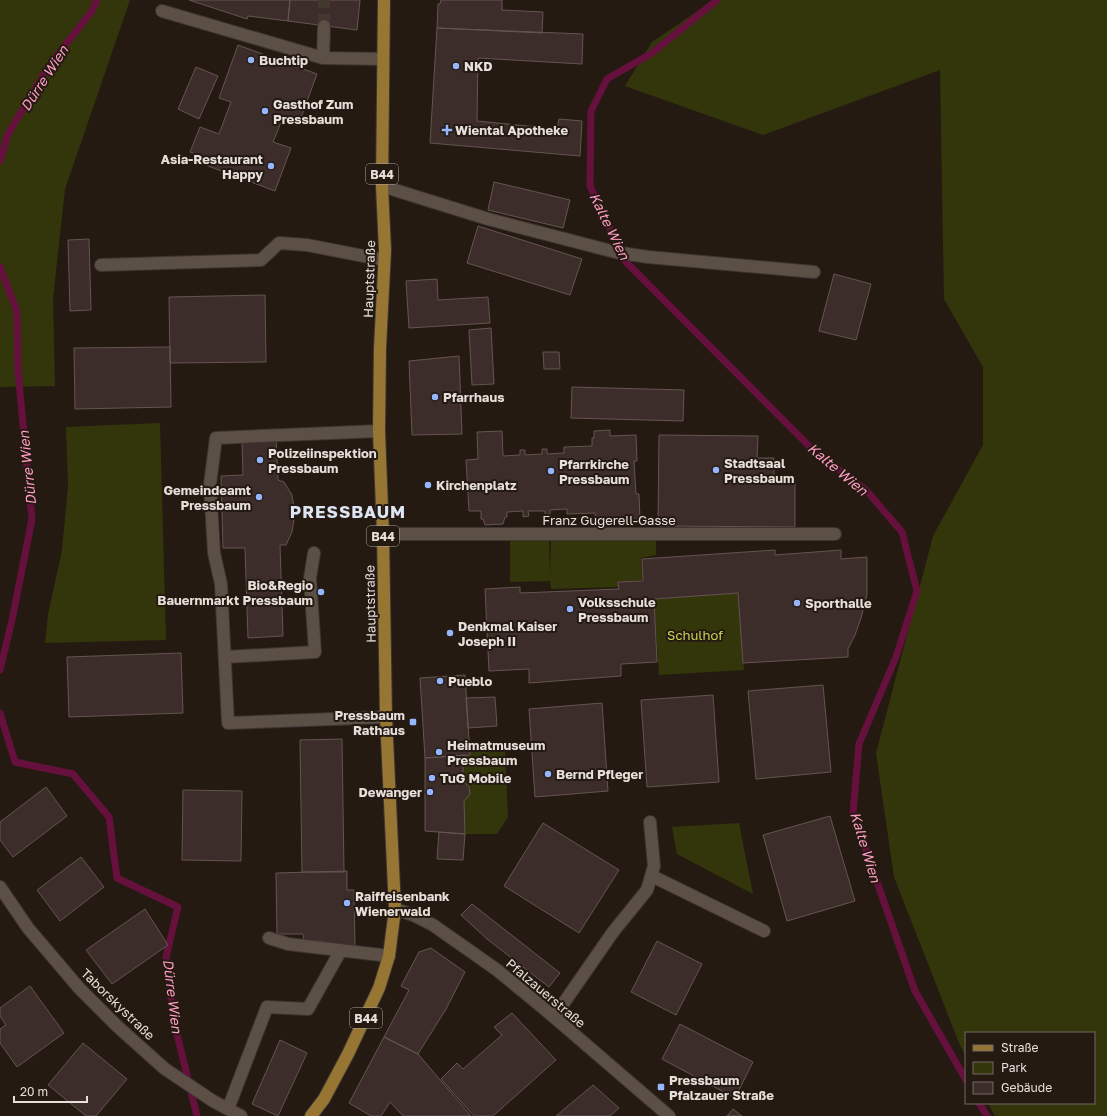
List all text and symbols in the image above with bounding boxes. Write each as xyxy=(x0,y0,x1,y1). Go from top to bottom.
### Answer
water label: Dürre Wien xyxy=(17,41,72,114)
place label: Buchtip xyxy=(259,52,308,68)
marker: Buchtip xyxy=(246,55,256,65)
place label: NKD xyxy=(464,58,493,74)
marker: NKD xyxy=(451,61,461,71)
place label: Gasthof Zum Pressbaum xyxy=(273,96,353,127)
marker: Gasthof Zum Pressbaum xyxy=(260,106,270,116)
place label: Wiental Apotheke xyxy=(455,122,568,138)
marker: Wiental Apotheke xyxy=(442,125,452,135)
place label: Asia-Restaurant Happy xyxy=(161,151,263,182)
marker: Asia-Restaurant Happy xyxy=(266,161,276,171)
road number: B44 xyxy=(366,164,398,184)
water label: Kalte Wien xyxy=(586,190,634,264)
street label: Hauptstraße xyxy=(360,240,378,318)
place label: Pfarrhaus xyxy=(443,389,504,405)
marker: Pfarrhaus xyxy=(430,392,440,402)
water label: Dürre Wien xyxy=(15,429,39,506)
water label: Kalte Wien xyxy=(805,439,872,500)
place label: Polizeiinspektion Pressbaum xyxy=(268,445,377,476)
marker: Polizeiinspektion Pressbaum xyxy=(255,455,265,465)
place label: Stadtsaal Pressbaum xyxy=(724,455,794,486)
place label: Pfarrkirche Pressbaum xyxy=(559,456,629,487)
marker: Stadtsaal Pressbaum xyxy=(711,465,721,475)
marker: Pfarrkirche Pressbaum xyxy=(546,466,556,476)
place label: Kirchenplatz xyxy=(436,477,517,493)
marker: Kirchenplatz xyxy=(423,480,433,490)
place label: Gemeindeamt Pressbaum xyxy=(164,482,251,513)
marker: Gemeindeamt Pressbaum xyxy=(254,492,264,502)
district label: PRESSBAUM xyxy=(290,501,406,522)
street label: Franz Gugerell-Gasse xyxy=(542,512,676,528)
road number: B44 xyxy=(367,526,399,546)
street label: Hauptstraße xyxy=(361,565,379,643)
place label: Bio&Regio Bauernmarkt Pressbaum xyxy=(157,577,313,608)
marker: Bio&Regio Bauernmarkt Pressbaum xyxy=(316,587,326,597)
place label: Volksschule Pressbaum xyxy=(578,594,656,625)
place label: Sporthalle xyxy=(805,595,872,611)
marker: Sporthalle xyxy=(792,598,802,608)
marker: Volksschule Pressbaum xyxy=(565,604,575,614)
place label: Denkmal Kaiser Joseph II xyxy=(458,618,557,649)
park label: Schulhof xyxy=(667,627,723,643)
marker: Denkmal Kaiser Joseph II xyxy=(445,628,455,638)
place label: Pueblo xyxy=(448,673,492,689)
marker: Pueblo xyxy=(435,676,445,686)
place label: Pressbaum Rathaus xyxy=(335,707,405,738)
marker: Pressbaum Rathaus xyxy=(408,717,418,727)
place label: Heimatmuseum Pressbaum xyxy=(447,737,545,768)
marker: Heimatmuseum Pressbaum xyxy=(434,747,444,757)
place label: Bernd Pfleger xyxy=(556,766,643,782)
marker: Bernd Pfleger xyxy=(543,769,553,779)
place label: TuG Mobile xyxy=(440,770,512,786)
marker: TuG Mobile xyxy=(427,773,437,783)
place label: Dewanger xyxy=(358,784,422,800)
marker: Dewanger xyxy=(425,787,435,797)
water label: Kalte Wien xyxy=(847,810,885,886)
place label: Raiffeisenbank Wienerwald xyxy=(355,888,450,919)
marker: Raiffeisenbank Wienerwald xyxy=(342,898,352,908)
street label: Pfalzauerstraße xyxy=(503,955,589,1031)
water label: Dürre Wien xyxy=(160,958,186,1035)
street label: Taborskystraße xyxy=(78,965,158,1043)
road number: B44 xyxy=(350,1008,382,1028)
legend xyxy=(965,1032,1095,1104)
text: Straße xyxy=(1001,1040,1039,1055)
text: Park xyxy=(1001,1060,1027,1075)
place label: Pressbaum Pfalzauer Straße xyxy=(669,1072,774,1103)
scale bar xyxy=(14,1078,87,1104)
text: Gebäude xyxy=(1001,1080,1052,1095)
marker: Pressbaum Pfalzauer Straße xyxy=(656,1082,666,1092)
text: 20 m xyxy=(20,1084,48,1099)

